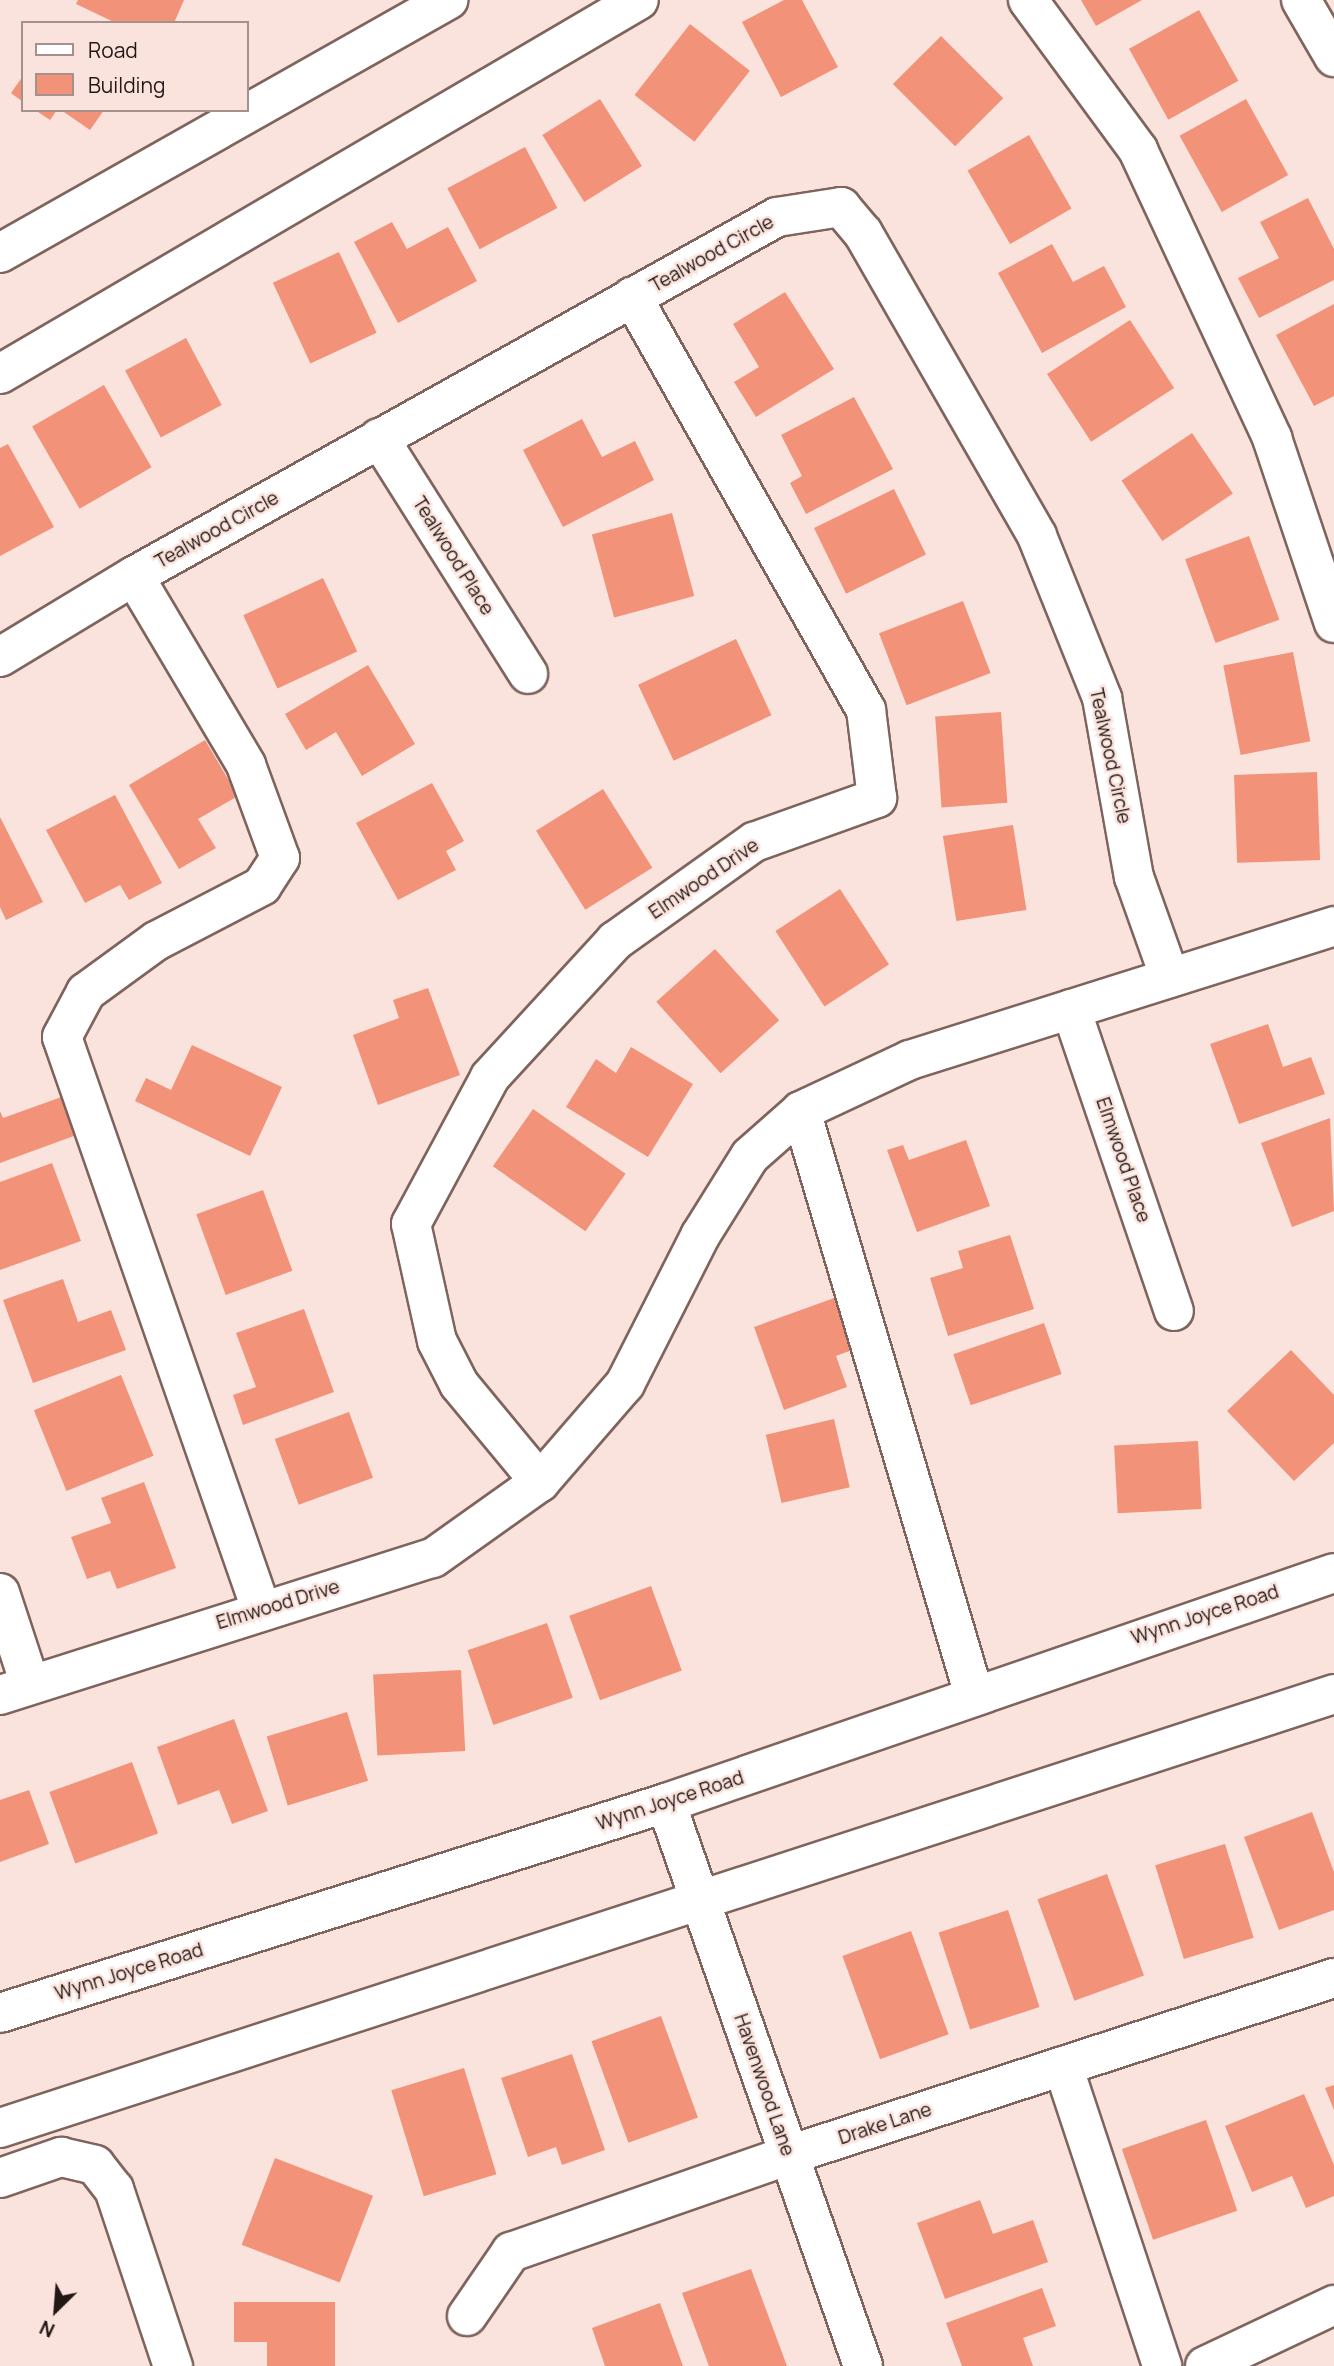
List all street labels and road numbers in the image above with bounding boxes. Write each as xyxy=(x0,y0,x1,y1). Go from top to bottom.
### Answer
street label: Tealwood Circle xyxy=(646,211,778,297)
street label: Tealwood Circle xyxy=(151,487,283,573)
street label: Tealwood Place xyxy=(407,493,499,619)
street label: Tealwood Circle xyxy=(1085,686,1135,826)
street label: Elmwood Drive xyxy=(645,834,763,924)
street label: Elmwood Place xyxy=(1091,1094,1155,1226)
street label: Elmwood Drive xyxy=(214,1575,342,1635)
street label: Wynn Joyce Road xyxy=(1128,1580,1282,1650)
street label: Wynn Joyce Road xyxy=(593,1766,747,1836)
street label: Wynn Joyce Road xyxy=(52,1939,206,2005)
street label: Havenwood Lane xyxy=(729,2011,799,2159)
street label: Drake Lane xyxy=(836,2098,934,2150)

